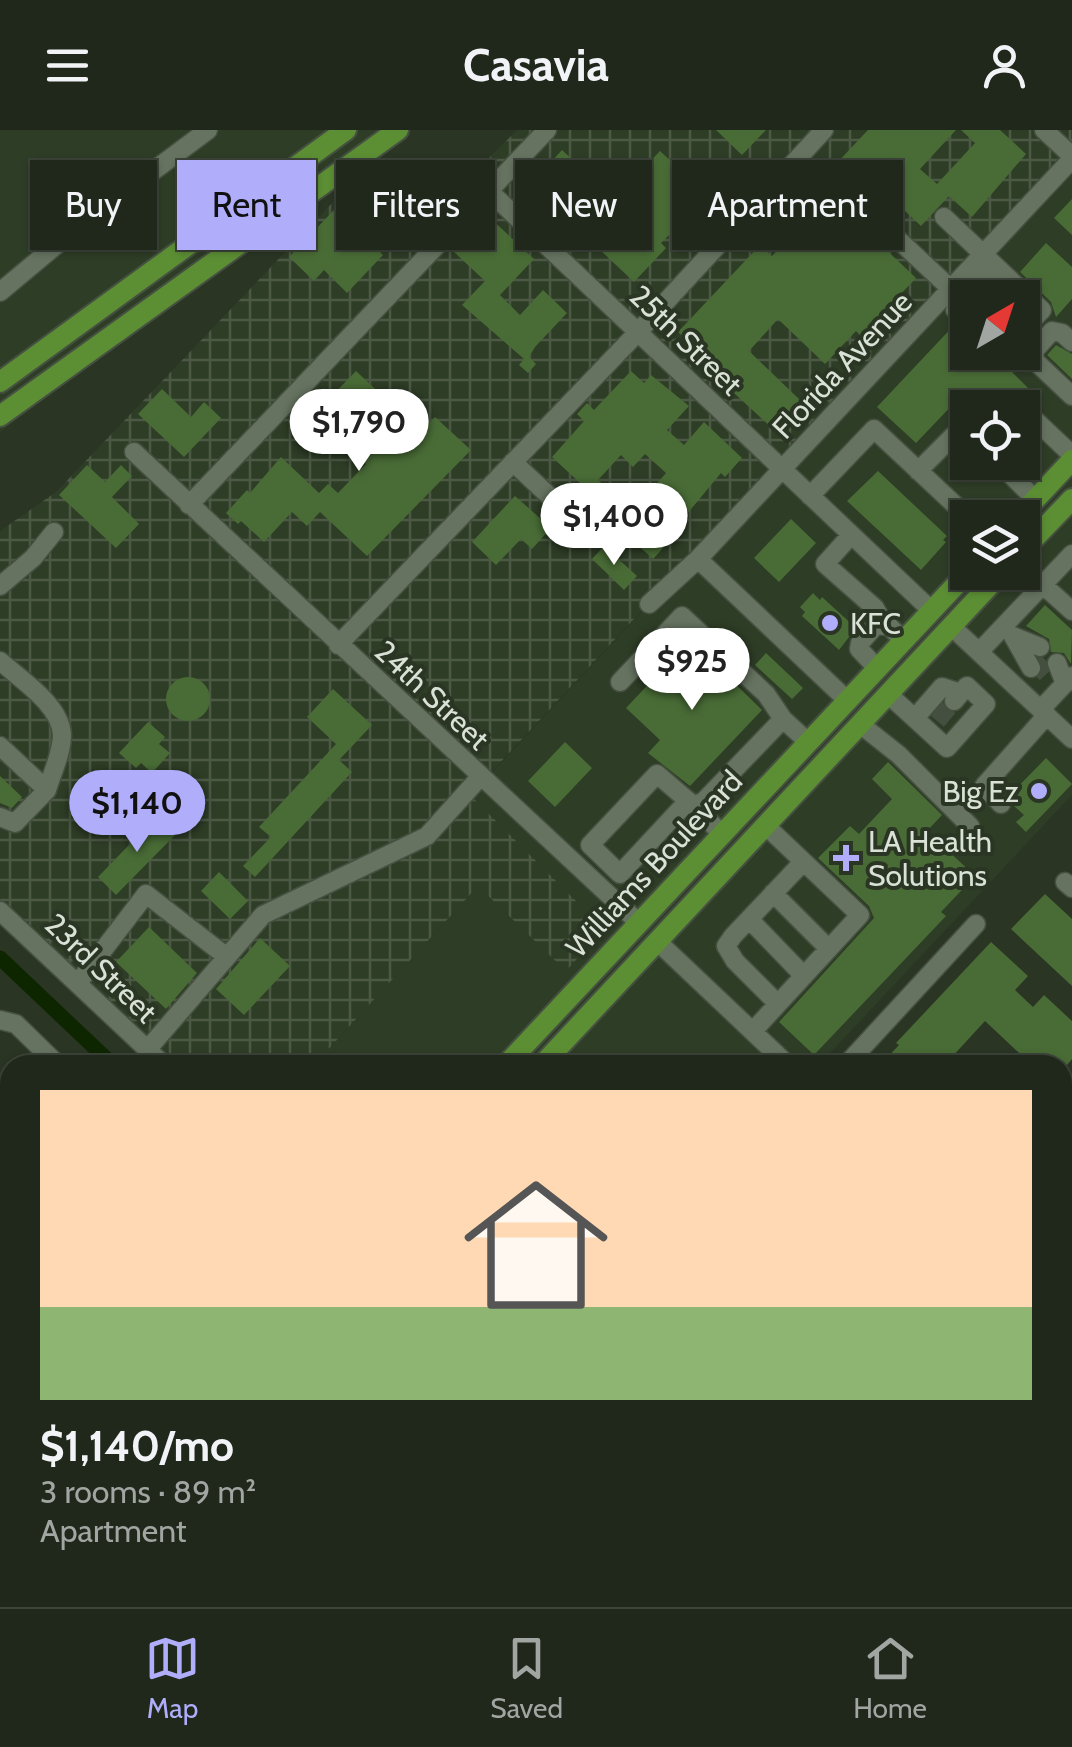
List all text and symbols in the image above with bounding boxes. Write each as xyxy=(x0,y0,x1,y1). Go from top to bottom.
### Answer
icon: menu xyxy=(40,38,95,93)
text: Casavia xyxy=(463,38,609,92)
icon: person xyxy=(977,38,1032,93)
chip: Buy xyxy=(30,160,157,250)
chip: Rent xyxy=(177,160,316,250)
chip: Filters xyxy=(336,160,495,250)
chip: New xyxy=(515,160,652,250)
chip: Apartment xyxy=(672,160,903,250)
street label: 25th Street xyxy=(622,277,750,403)
north arrow xyxy=(950,280,1040,370)
map controls xyxy=(950,280,1040,590)
street label: Florida Avenue xyxy=(764,284,920,446)
pin: $1,790 xyxy=(278,389,440,474)
button: locate xyxy=(950,390,1040,480)
text: $1,790 xyxy=(312,402,406,441)
pin: $1,400 xyxy=(533,483,695,568)
text: $1,400 xyxy=(563,496,665,535)
button: layers xyxy=(950,500,1040,590)
place label: KFC xyxy=(850,605,901,642)
marker: KFC xyxy=(819,612,841,634)
pin: $925 xyxy=(633,628,751,713)
street label: 24th Street xyxy=(367,633,497,757)
text: $925 xyxy=(657,641,727,680)
street label: Williams Boulevard xyxy=(558,763,750,965)
pin: $1,140 xyxy=(56,770,218,855)
place label: Big Ez xyxy=(942,773,1019,810)
marker: Big Ez xyxy=(1028,780,1050,802)
text: $1,140 xyxy=(91,783,183,822)
place label: LA Health Solutions xyxy=(868,823,992,894)
marker: LA Health Solutions xyxy=(833,845,859,871)
street label: 23rd Street xyxy=(37,906,165,1030)
icon: home xyxy=(446,1155,626,1335)
text: $1,140/mo xyxy=(40,1420,234,1472)
text: 3 rooms · 89 m² xyxy=(40,1472,256,1511)
text: Apartment xyxy=(40,1511,187,1550)
tab: Map xyxy=(145,1631,200,1725)
tab: Saved xyxy=(490,1631,563,1725)
tab: Home xyxy=(853,1631,927,1725)

